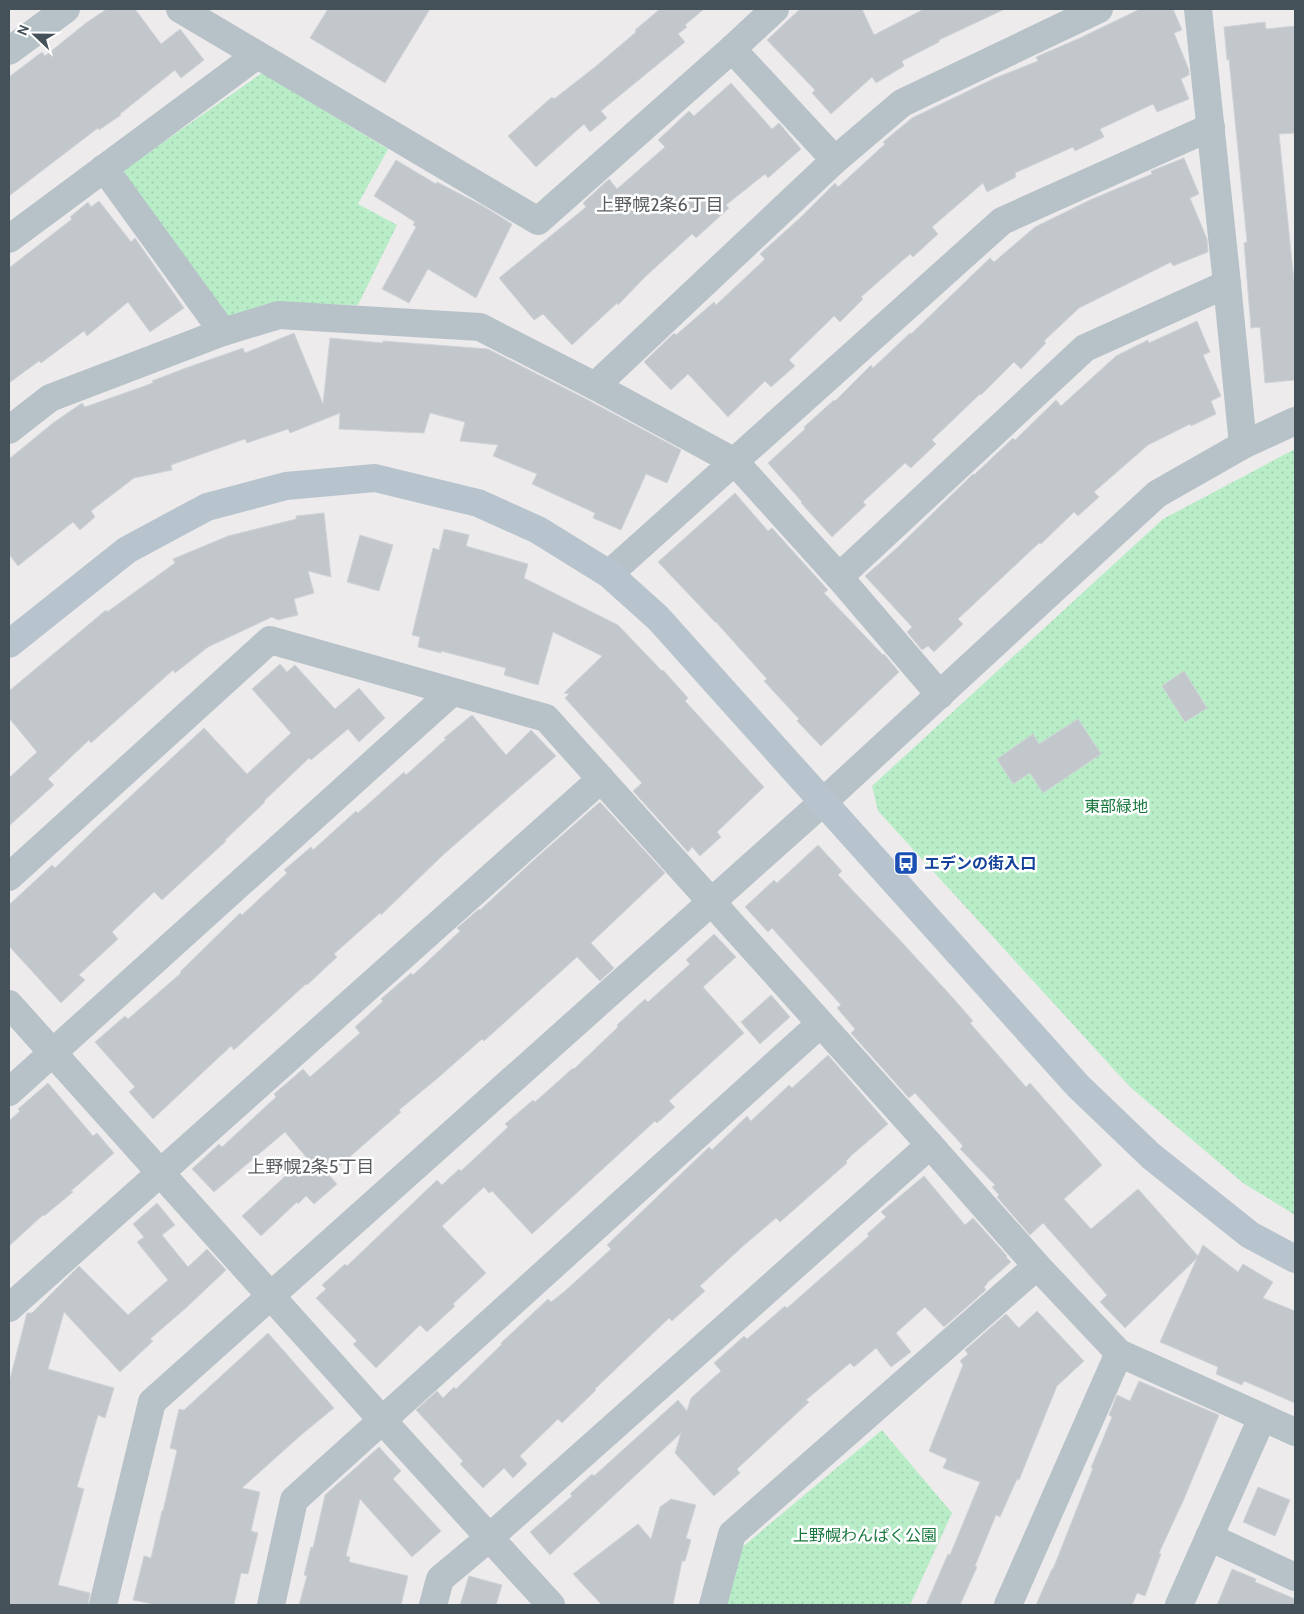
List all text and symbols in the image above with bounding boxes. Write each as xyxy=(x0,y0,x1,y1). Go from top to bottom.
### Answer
north arrow xyxy=(10,10,60,60)
text: N xyxy=(13,22,33,38)
district label: 上野幌2条6丁目 xyxy=(596,194,724,216)
park label: 東部緑地 xyxy=(1084,797,1148,816)
bus stop icon: エデンの街入口 xyxy=(893,850,919,876)
place label: エデンの街入口 xyxy=(924,854,1036,873)
district label: 上野幌2条5丁目 xyxy=(247,1156,375,1178)
park label: 上野幌わんぱく公園 xyxy=(793,1526,937,1545)

